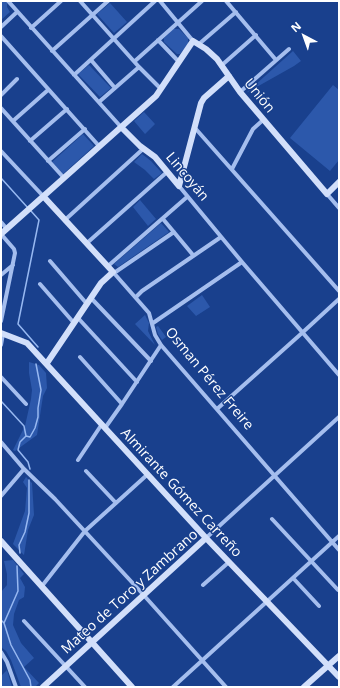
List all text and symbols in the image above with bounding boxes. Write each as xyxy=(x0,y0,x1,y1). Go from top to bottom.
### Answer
north arrow xyxy=(284,16,324,56)
text: N xyxy=(287,18,304,35)
street label: Unión xyxy=(240,75,278,117)
street label: Lincoyán xyxy=(162,149,212,205)
street label: Osman Pérez Freire xyxy=(161,324,257,434)
street label: Almirante Gómez Carreño xyxy=(117,425,245,561)
street label: Mateo de Toro y Zambrano xyxy=(58,526,202,658)

